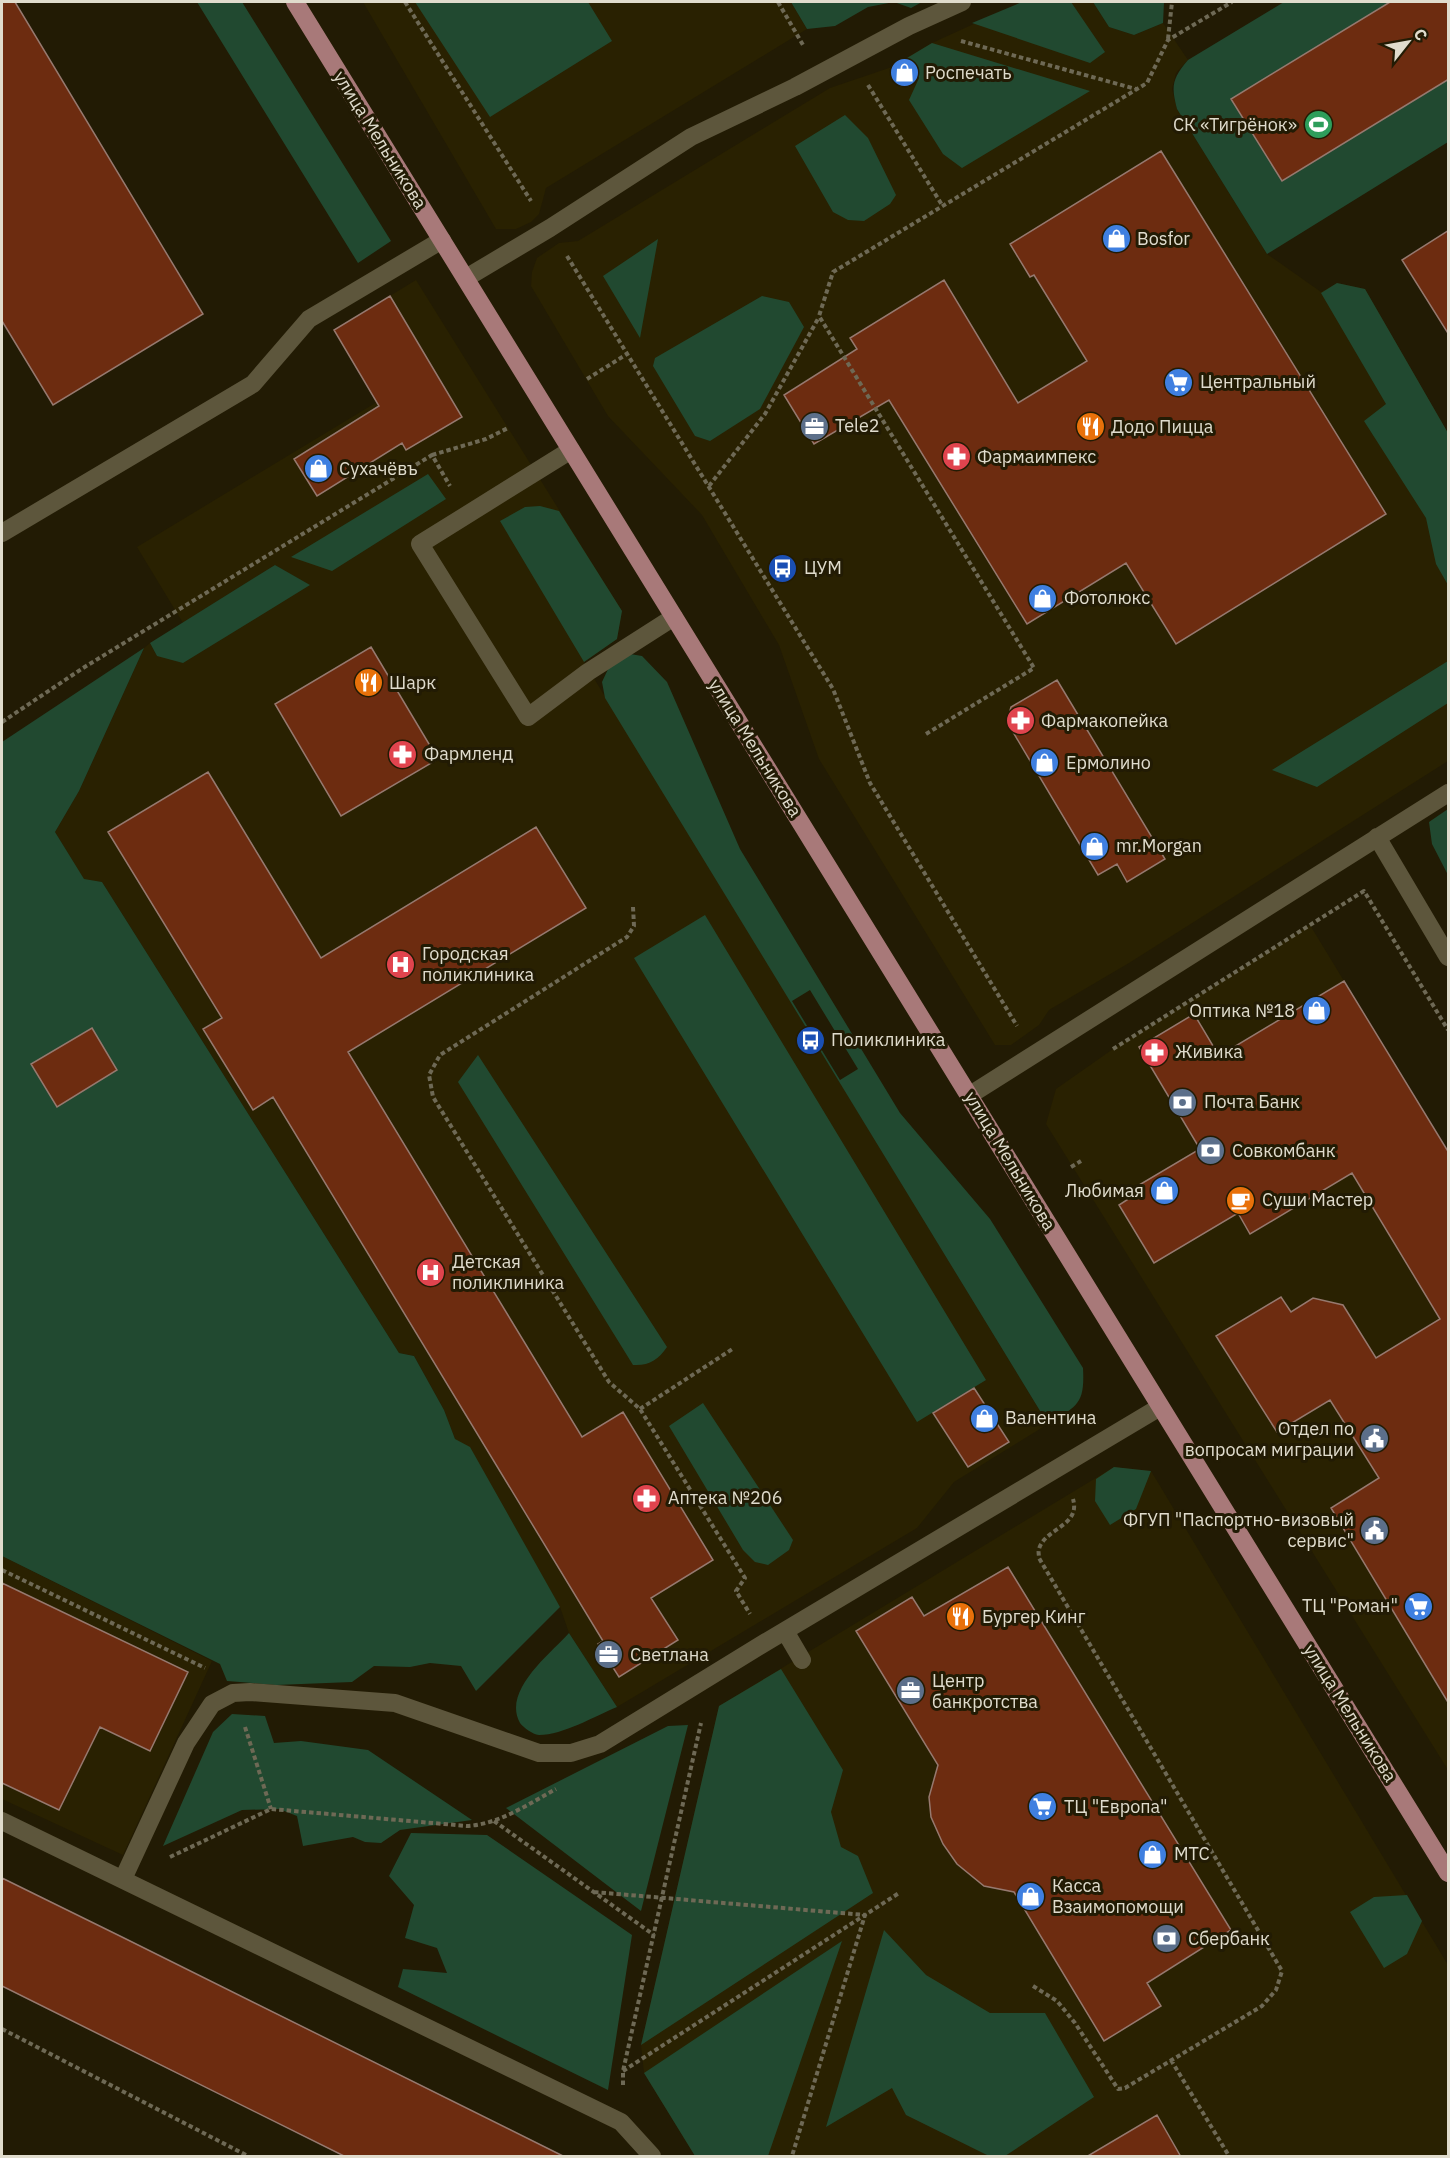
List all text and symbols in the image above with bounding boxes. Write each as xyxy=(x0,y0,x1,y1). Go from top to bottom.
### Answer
north arrow xyxy=(1378,12,1438,72)
text: С xyxy=(1410,25,1432,44)
shop icon: Роспечать xyxy=(888,57,920,89)
place label: Роспечать xyxy=(925,61,1012,84)
street label: улица Мельникова xyxy=(329,66,432,213)
sports icon: СК «Тигрёнок» xyxy=(1302,109,1334,141)
place label: СК «Тигрёнок» xyxy=(1173,113,1297,136)
shop icon: Bosfor xyxy=(1100,223,1132,255)
place label: Bosfor xyxy=(1137,227,1190,250)
supermarket icon: Центральный xyxy=(1163,366,1195,398)
place label: Центральный xyxy=(1200,370,1316,393)
office icon: Tele2 xyxy=(798,410,830,442)
restaurant icon: Додо Пицца xyxy=(1074,411,1106,443)
place label: Tele2 xyxy=(835,414,880,437)
place label: Додо Пицца xyxy=(1111,415,1214,438)
pharmacy icon: Фармаимпекс xyxy=(940,441,972,473)
place label: Фармаимпекс xyxy=(977,445,1096,468)
shop icon: Сухачёвъ xyxy=(302,453,334,485)
place label: Сухачёвъ xyxy=(339,457,418,480)
bus stop icon: ЦУМ xyxy=(767,552,799,584)
place label: ЦУМ xyxy=(804,556,842,579)
shop icon: Фотолюкс xyxy=(1027,582,1059,614)
place label: Фотолюкс xyxy=(1064,586,1150,609)
restaurant icon: Шарк xyxy=(352,667,384,699)
place label: Шарк xyxy=(389,671,436,694)
street label: улица Мельникова xyxy=(704,674,807,821)
pharmacy icon: Фармакопейка xyxy=(1004,705,1036,737)
place label: Фармакопейка xyxy=(1041,709,1169,732)
pharmacy icon: Фармленд xyxy=(387,738,419,770)
place label: Фармленд xyxy=(424,742,513,765)
shop icon: Ермолино xyxy=(1029,747,1061,779)
place label: Ермолино xyxy=(1066,751,1151,774)
shop icon: mr.Morgan xyxy=(1079,830,1111,862)
place label: mr.Morgan xyxy=(1116,834,1202,857)
place label: Городская поликлиника xyxy=(422,942,535,986)
hospital icon: Городская поликлиника xyxy=(385,948,417,980)
shop icon: Оптика №18 xyxy=(1300,995,1332,1027)
place label: Оптика №18 xyxy=(1189,999,1295,1022)
bus stop icon: Поликлиника xyxy=(794,1024,826,1056)
place label: Поликлиника xyxy=(831,1028,946,1051)
pharmacy icon: Живика xyxy=(1138,1036,1170,1068)
place label: Живика xyxy=(1175,1040,1243,1063)
bank icon: Почта Банк xyxy=(1167,1086,1199,1118)
street label: улица Мельникова xyxy=(960,1087,1061,1235)
place label: Почта Банк xyxy=(1204,1090,1300,1113)
bank icon: Совкомбанк xyxy=(1195,1135,1227,1167)
place label: Совкомбанк xyxy=(1232,1139,1336,1162)
shop icon: Любимая xyxy=(1149,1175,1181,1207)
place label: Любимая xyxy=(1065,1179,1144,1202)
cafe icon: Суши Мастер xyxy=(1225,1184,1257,1216)
place label: Суши Мастер xyxy=(1262,1188,1373,1211)
place label: Детская поликлиника xyxy=(452,1250,565,1294)
hospital icon: Детская поликлиника xyxy=(415,1256,447,1288)
shop icon: Валентина xyxy=(968,1402,1000,1434)
place label: Валентина xyxy=(1005,1406,1097,1429)
place label: Отдел по вопросам миграции xyxy=(1185,1417,1354,1461)
public building icon: Отдел по вопросам миграции xyxy=(1359,1423,1391,1455)
pharmacy icon: Аптека №206 xyxy=(631,1482,663,1514)
place label: Аптека №206 xyxy=(668,1486,782,1509)
place label: ФГУП "Паспортно-визовый сервис" xyxy=(1123,1508,1354,1552)
public building icon: ФГУП "Паспортно-визовый сервис" xyxy=(1359,1514,1391,1546)
supermarket icon: ТЦ "Роман" xyxy=(1403,1590,1435,1622)
place label: ТЦ "Роман" xyxy=(1302,1594,1398,1617)
restaurant icon: Бургер Кинг xyxy=(945,1601,977,1633)
place label: Бургер Кинг xyxy=(982,1605,1086,1628)
office icon: Светлана xyxy=(593,1639,625,1671)
street label: улица Мельникова xyxy=(1299,1639,1402,1786)
place label: Светлана xyxy=(630,1643,709,1666)
place label: Центр банкротства xyxy=(932,1669,1038,1713)
office icon: Центр банкротства xyxy=(895,1675,927,1707)
supermarket icon: ТЦ "Европа" xyxy=(1027,1791,1059,1823)
place label: ТЦ "Европа" xyxy=(1064,1795,1167,1818)
shop icon: МТС xyxy=(1137,1838,1169,1870)
place label: МТС xyxy=(1174,1842,1210,1865)
place label: Касса Взаимопомощи xyxy=(1052,1874,1184,1918)
shop icon: Касса Взаимопомощи xyxy=(1015,1880,1047,1912)
bank icon: Сбербанк xyxy=(1151,1923,1183,1955)
place label: Сбербанк xyxy=(1188,1927,1270,1950)

